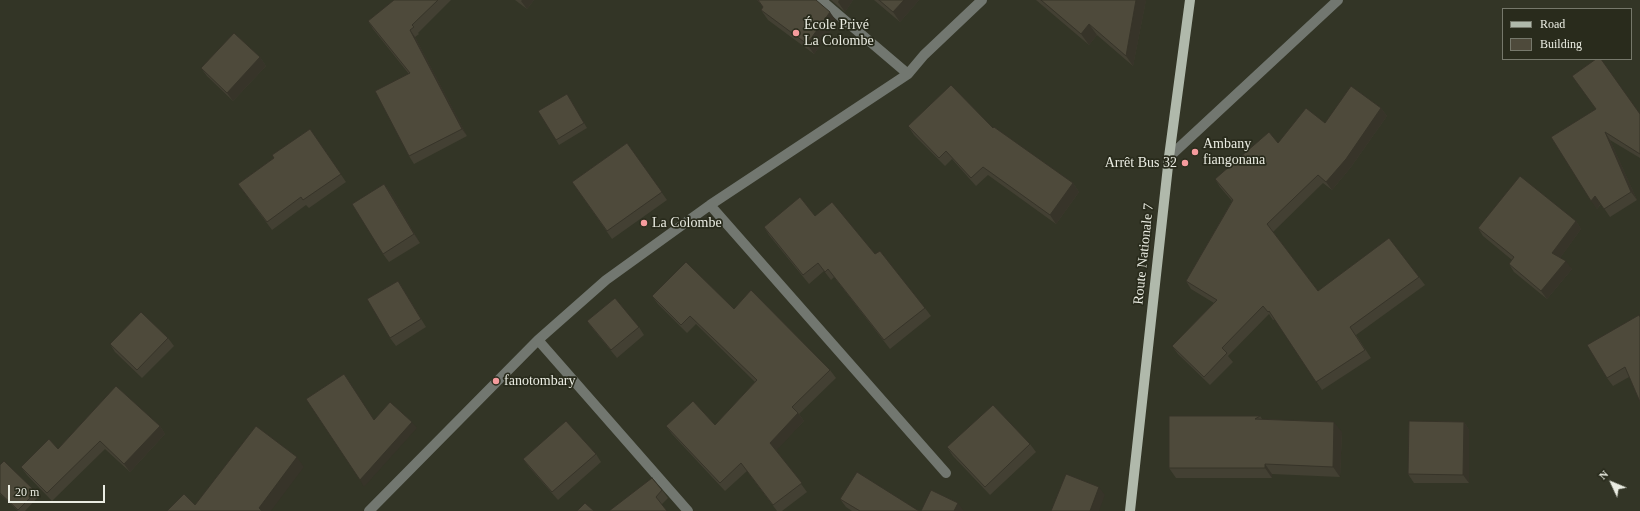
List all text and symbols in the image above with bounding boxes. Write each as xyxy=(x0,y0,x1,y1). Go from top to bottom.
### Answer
legend xyxy=(1502,8,1632,60)
place label: École Privé La Colombe xyxy=(804,17,874,50)
text: Road xyxy=(1540,17,1565,31)
marker: École Privé La Colombe xyxy=(791,28,801,38)
text: Building xyxy=(1540,37,1582,51)
place label: Ambany fiangonana xyxy=(1203,136,1265,168)
marker: Ambany fiangonana xyxy=(1190,147,1200,157)
place label: Arrêt Bus 32 xyxy=(1105,155,1177,171)
marker: Arrêt Bus 32 xyxy=(1180,158,1190,168)
street label: Route Nationale 7 xyxy=(1130,202,1158,306)
place label: La Colombe xyxy=(652,215,722,231)
marker: La Colombe xyxy=(639,218,649,228)
place label: fanotombary xyxy=(504,373,576,389)
marker: fanotombary xyxy=(491,376,501,386)
north arrow xyxy=(1592,463,1632,503)
text: N xyxy=(1596,468,1610,482)
scale bar xyxy=(10,477,107,503)
text: 20 m xyxy=(15,485,39,499)

